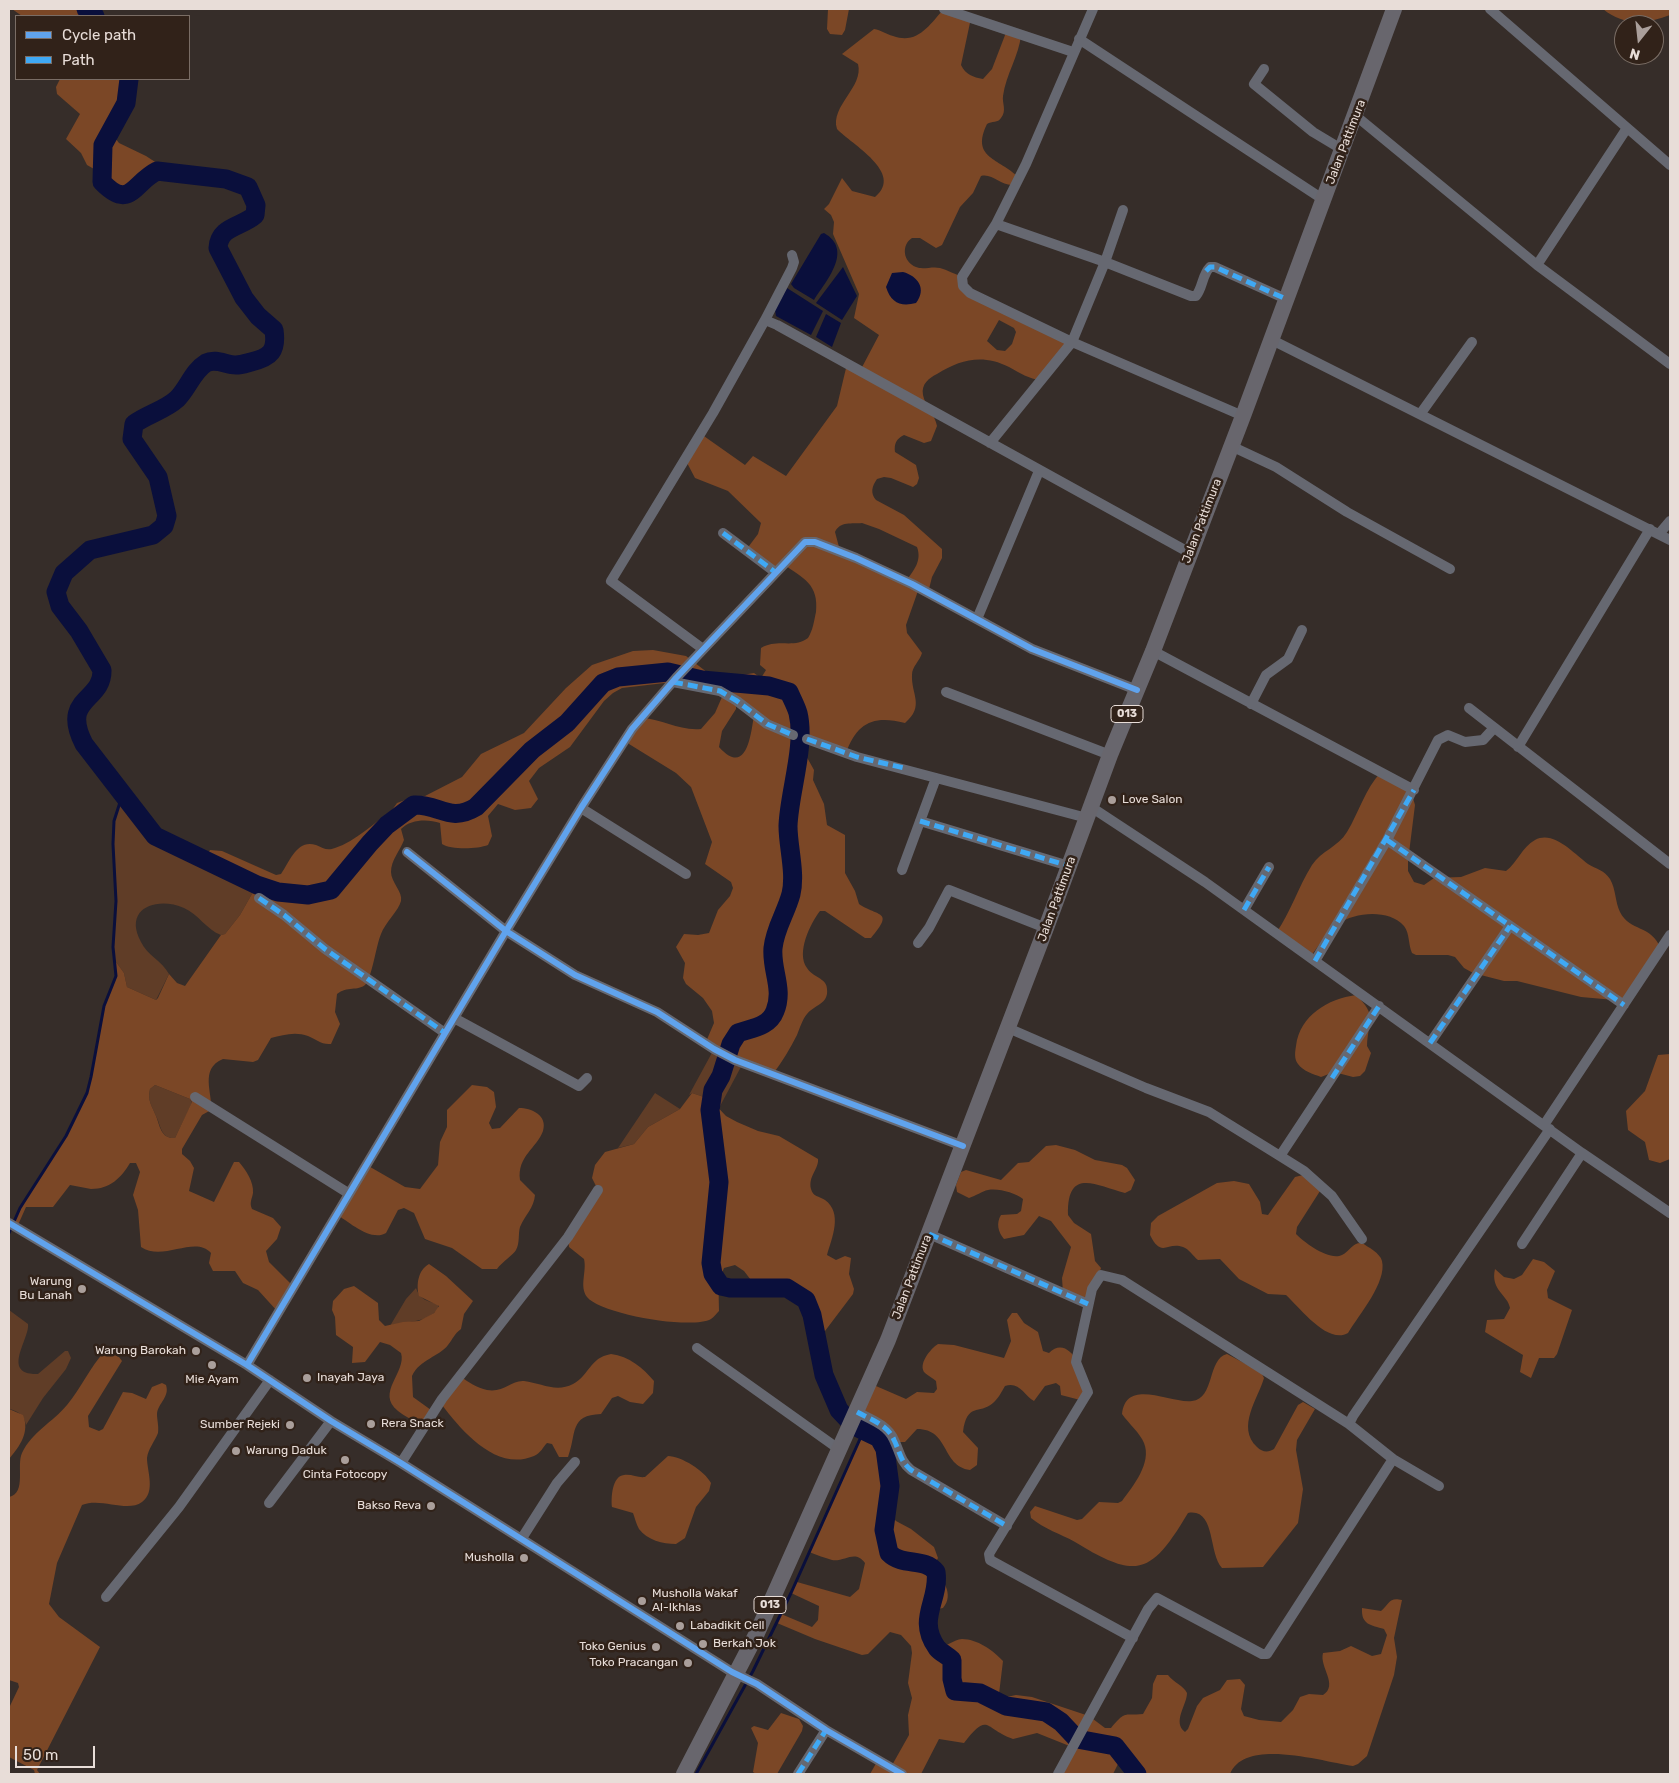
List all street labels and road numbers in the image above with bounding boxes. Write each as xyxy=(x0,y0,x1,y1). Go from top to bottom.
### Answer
street label: Jalan Pattimura xyxy=(1323,98,1369,186)
street label: Jalan Pattimura xyxy=(1179,477,1225,565)
road number: 013 xyxy=(1111,706,1143,722)
street label: Jalan Pattimura xyxy=(1035,855,1079,943)
street label: Jalan Pattimura xyxy=(889,1233,935,1321)
road number: 013 xyxy=(754,1596,786,1614)

